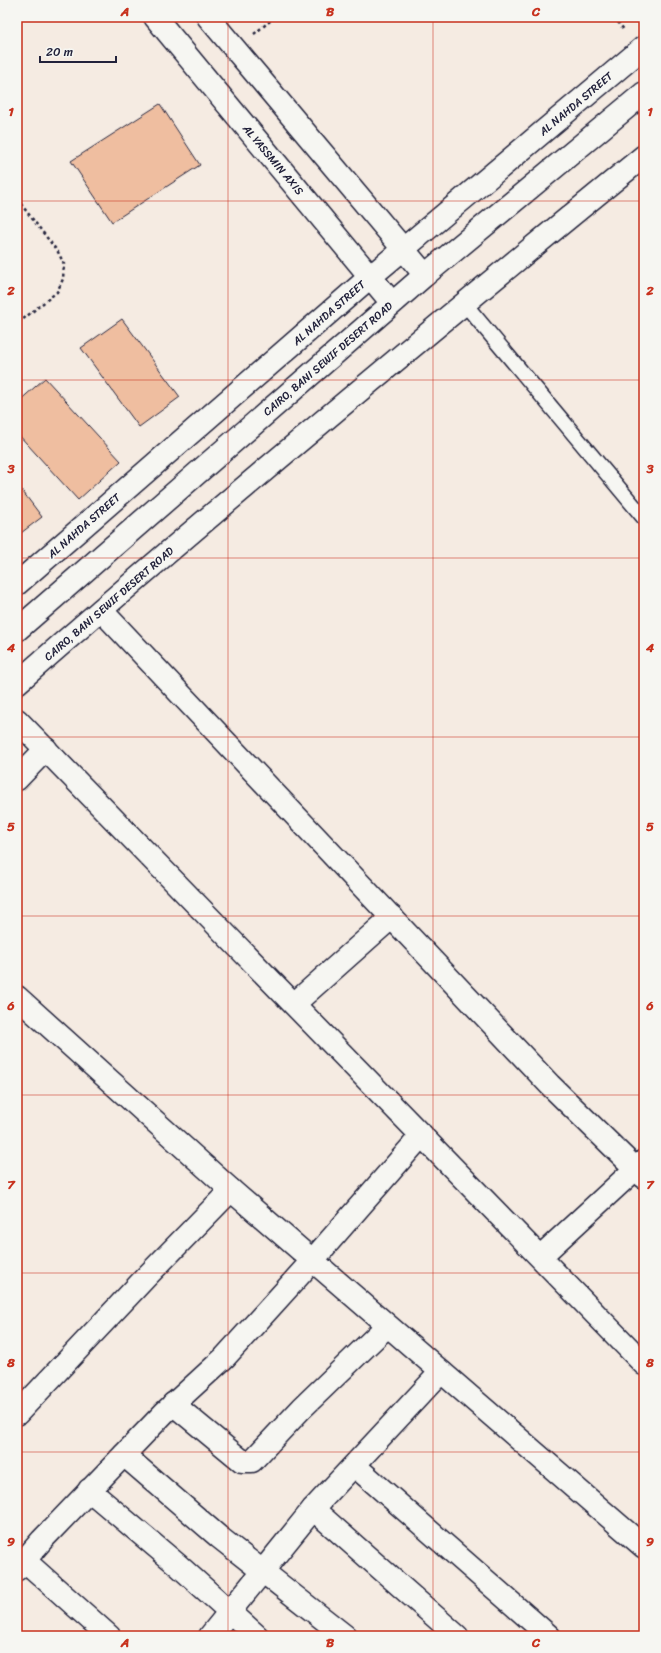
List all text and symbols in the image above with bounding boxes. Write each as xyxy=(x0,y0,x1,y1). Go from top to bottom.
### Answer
text: A xyxy=(120,0,129,23)
text: B xyxy=(326,0,335,23)
text: C xyxy=(531,0,541,23)
scale bar xyxy=(40,38,116,64)
text: 20 m xyxy=(46,41,73,63)
street label: AL NAHDA STREET xyxy=(534,67,618,141)
text: 1 xyxy=(8,100,14,123)
text: 1 xyxy=(647,100,653,123)
street label: AL YASSMIN AXIS xyxy=(237,120,308,200)
street label: AL NAHDA STREET xyxy=(287,275,371,351)
text: 2 xyxy=(6,279,15,302)
text: 2 xyxy=(645,279,654,302)
street label: CAIRO, BANI SEWIF DESERT ROAD xyxy=(259,297,397,421)
text: 3 xyxy=(6,457,15,480)
text: 3 xyxy=(645,457,654,480)
street label: AL NAHDA STREET xyxy=(42,488,126,564)
street label: CAIRO, BANI SEWIF DESERT ROAD xyxy=(40,542,178,666)
text: 4 xyxy=(6,636,16,659)
text: 4 xyxy=(645,636,655,659)
text: 5 xyxy=(7,815,15,838)
text: 5 xyxy=(646,815,654,838)
text: 6 xyxy=(6,994,15,1017)
text: 6 xyxy=(645,994,654,1017)
text: 7 xyxy=(7,1173,16,1196)
text: 7 xyxy=(646,1173,655,1196)
text: 8 xyxy=(6,1351,15,1374)
text: 8 xyxy=(645,1351,654,1374)
text: 9 xyxy=(7,1530,15,1553)
text: 9 xyxy=(646,1530,654,1553)
text: A xyxy=(120,1631,129,1653)
text: B xyxy=(326,1631,335,1653)
text: C xyxy=(531,1631,541,1653)

